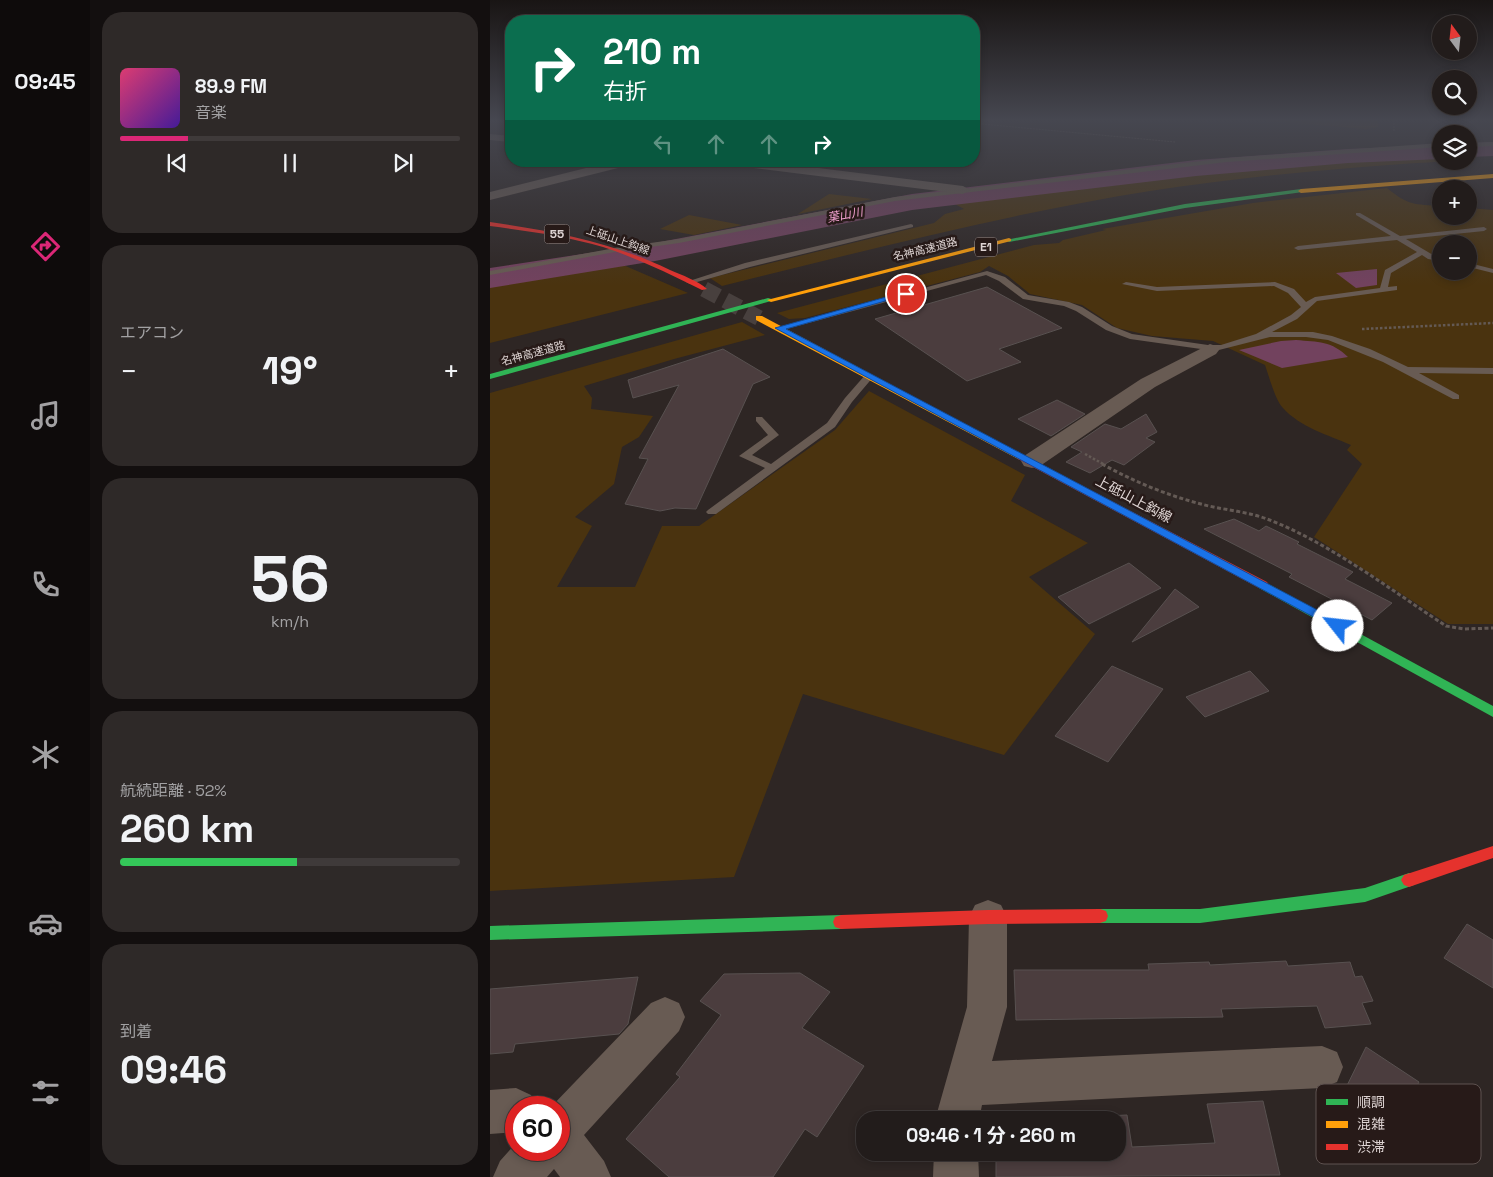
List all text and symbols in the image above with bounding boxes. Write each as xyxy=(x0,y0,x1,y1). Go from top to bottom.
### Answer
north arrow xyxy=(1432,15,1478,60)
map controls xyxy=(1432,15,1477,280)
text: 210 m xyxy=(603,30,701,74)
icon: right xyxy=(520,35,585,100)
text: 09:45 xyxy=(14,67,76,95)
button: search xyxy=(1432,70,1477,115)
text: 89.9 FM xyxy=(195,74,267,99)
text: 右折 xyxy=(603,77,647,105)
text: 音楽 xyxy=(195,102,227,123)
button: layers xyxy=(1432,125,1477,170)
icon: left xyxy=(649,130,677,158)
icon: ahead xyxy=(702,130,730,158)
icon: ahead xyxy=(755,130,783,158)
icon: right xyxy=(808,130,836,158)
icon: previous xyxy=(163,149,191,177)
icon: pause xyxy=(276,149,304,177)
icon: next xyxy=(389,149,417,177)
button: + xyxy=(1432,180,1477,225)
water label: 葉山川 xyxy=(826,203,866,226)
street label: 上砥山上鈎線 xyxy=(585,223,651,257)
road number: 55 xyxy=(544,224,570,243)
icon: directions xyxy=(28,229,63,264)
street label: 名神高速道路 xyxy=(891,234,959,264)
button: − xyxy=(1432,235,1477,280)
road number: E1 xyxy=(975,238,997,256)
pin xyxy=(885,273,927,315)
icon: arrive xyxy=(892,280,920,308)
text: エアコン xyxy=(120,322,184,343)
street label: 名神高速道路 xyxy=(499,338,567,368)
text: 19° xyxy=(262,347,318,395)
text: − xyxy=(120,353,137,389)
text: + xyxy=(443,353,460,389)
icon: music xyxy=(28,398,63,433)
street label: 上砥山上鈎線 xyxy=(1093,471,1175,527)
text: 56 xyxy=(250,537,330,620)
icon: phone xyxy=(28,567,63,602)
position arrow xyxy=(1311,599,1363,651)
text: km/h xyxy=(271,611,309,632)
icon: climate xyxy=(28,737,63,772)
text: 航続距離 · 52% xyxy=(120,780,227,801)
text: 260 km xyxy=(120,805,254,853)
icon: car xyxy=(28,906,63,941)
text: 到着 xyxy=(120,1021,152,1042)
text: 09:46 xyxy=(120,1046,227,1094)
icon: filters xyxy=(28,1075,63,1110)
legend xyxy=(1316,1084,1481,1164)
text: 順調 xyxy=(1357,1093,1385,1111)
speed limit sign: 60 xyxy=(505,1096,570,1161)
text: 混雑 xyxy=(1357,1115,1385,1133)
text: 09:46 · 1 分 · 260 m xyxy=(906,1123,1076,1148)
text: 渋滞 xyxy=(1357,1138,1385,1156)

